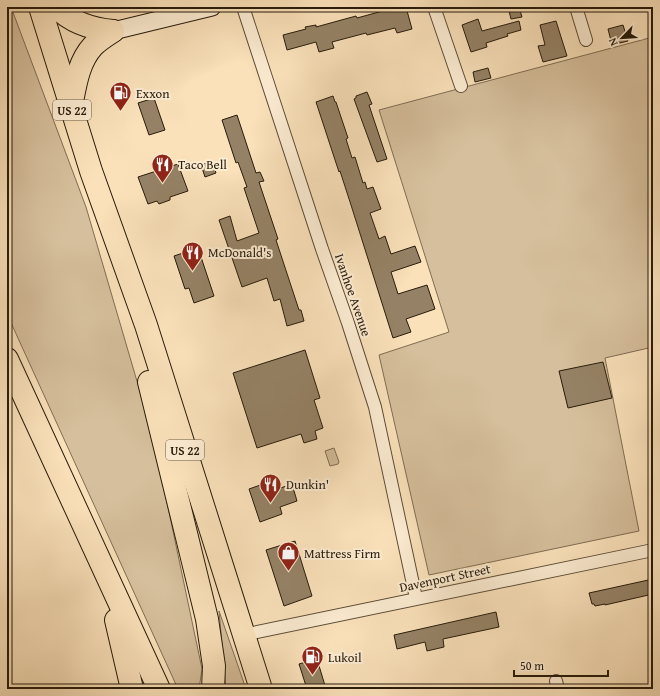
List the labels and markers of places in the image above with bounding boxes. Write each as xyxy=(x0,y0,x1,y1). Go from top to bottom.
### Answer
fuel station icon: Exxon xyxy=(108,80,134,113)
place label: Exxon xyxy=(136,84,170,103)
restaurant icon: Taco Bell xyxy=(150,151,176,184)
place label: Taco Bell xyxy=(178,155,227,174)
restaurant icon: McDonald's xyxy=(180,239,206,272)
place label: McDonald's xyxy=(208,243,272,262)
restaurant icon: Dunkin' xyxy=(258,471,284,504)
place label: Dunkin' xyxy=(286,475,329,494)
shop icon: Mattress Firm xyxy=(276,540,302,573)
place label: Mattress Firm xyxy=(304,544,381,563)
fuel station icon: Lukoil xyxy=(299,644,325,677)
place label: Lukoil xyxy=(328,648,362,667)

